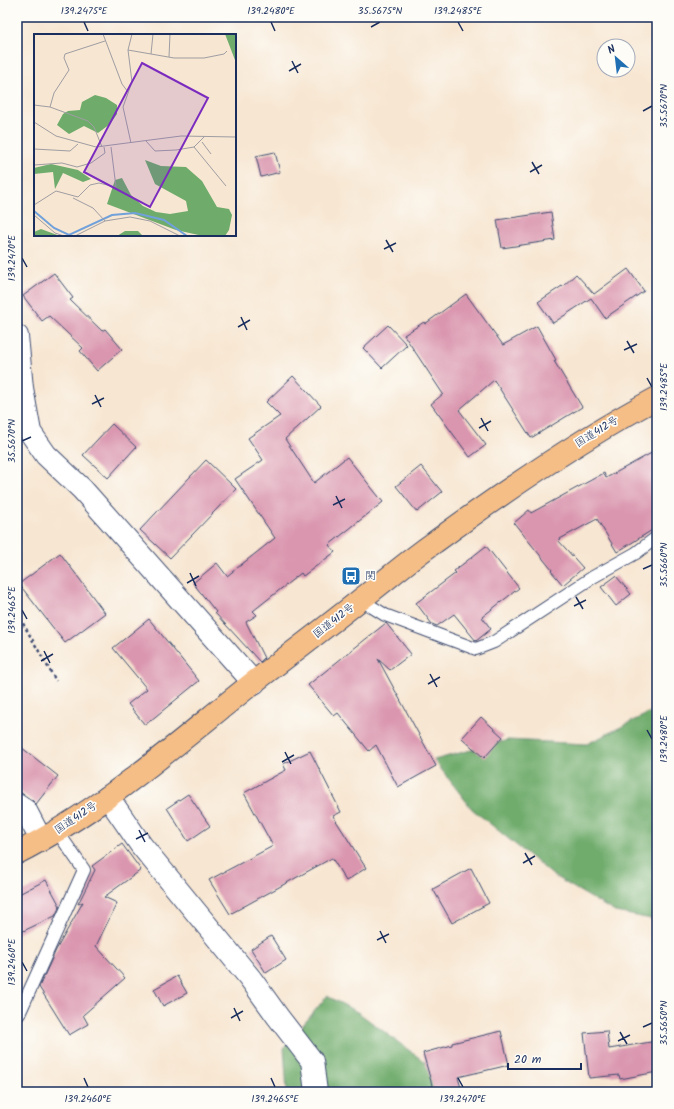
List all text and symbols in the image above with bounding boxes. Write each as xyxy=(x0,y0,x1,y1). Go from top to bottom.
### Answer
text: 139.2475°E xyxy=(61,3,108,19)
text: 139.2480°E xyxy=(247,3,296,19)
text: 35.5675°N xyxy=(358,3,402,19)
text: 139.2485°E xyxy=(434,3,483,19)
inset map xyxy=(34,34,236,236)
north arrow xyxy=(596,38,636,78)
text: N xyxy=(604,40,619,60)
text: 35.5670°N xyxy=(656,84,672,128)
text: 139.2470°E xyxy=(4,234,20,281)
text: 139.2485°E xyxy=(656,362,672,411)
street label: 国道412号 xyxy=(571,411,623,453)
text: 35.5670°N xyxy=(4,419,20,463)
text: 35.5660°N xyxy=(656,542,672,588)
bus stop icon: 関 xyxy=(340,565,362,587)
place label: 関 xyxy=(365,567,376,585)
text: 139.2465°E xyxy=(4,585,20,634)
street label: 国道412号 xyxy=(309,599,359,643)
text: 139.2480°E xyxy=(656,714,672,763)
street label: 国道412号 xyxy=(51,797,101,839)
text: 139.2460°E xyxy=(4,937,20,986)
text: 35.5650°N xyxy=(656,1000,672,1045)
scale bar xyxy=(508,1045,581,1071)
text: 20 m xyxy=(514,1050,542,1069)
text: 139.2460°E xyxy=(64,1091,113,1107)
text: 139.2465°E xyxy=(251,1091,300,1107)
text: 139.2470°E xyxy=(440,1091,487,1107)

